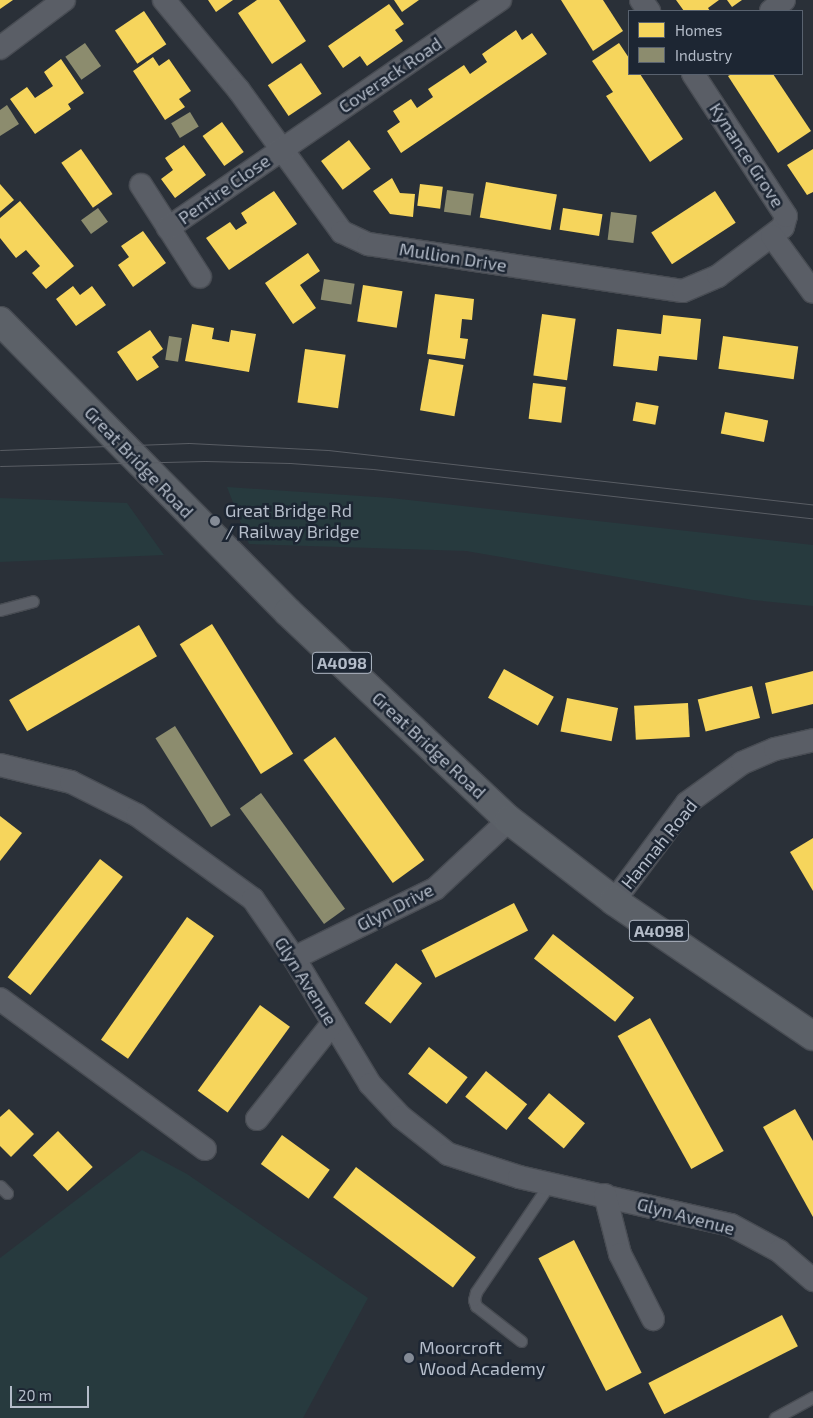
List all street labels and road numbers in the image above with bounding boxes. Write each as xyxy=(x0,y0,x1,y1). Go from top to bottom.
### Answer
street label: Coverack Road xyxy=(334,32,446,118)
street label: Kynance Grove xyxy=(705,99,789,211)
street label: Pentire Close xyxy=(174,149,274,229)
street label: Mullion Drive xyxy=(398,238,508,276)
street label: Great Bridge Road xyxy=(80,402,198,522)
road number: A4098 xyxy=(311,650,373,676)
street label: Great Bridge Road xyxy=(368,687,490,803)
street label: Hannah Road xyxy=(616,795,702,893)
street label: Glyn Drive xyxy=(353,879,437,935)
road number: A4098 xyxy=(628,918,690,944)
street label: Glyn Avenue xyxy=(270,933,342,1029)
street label: Glyn Avenue xyxy=(635,1193,737,1239)

